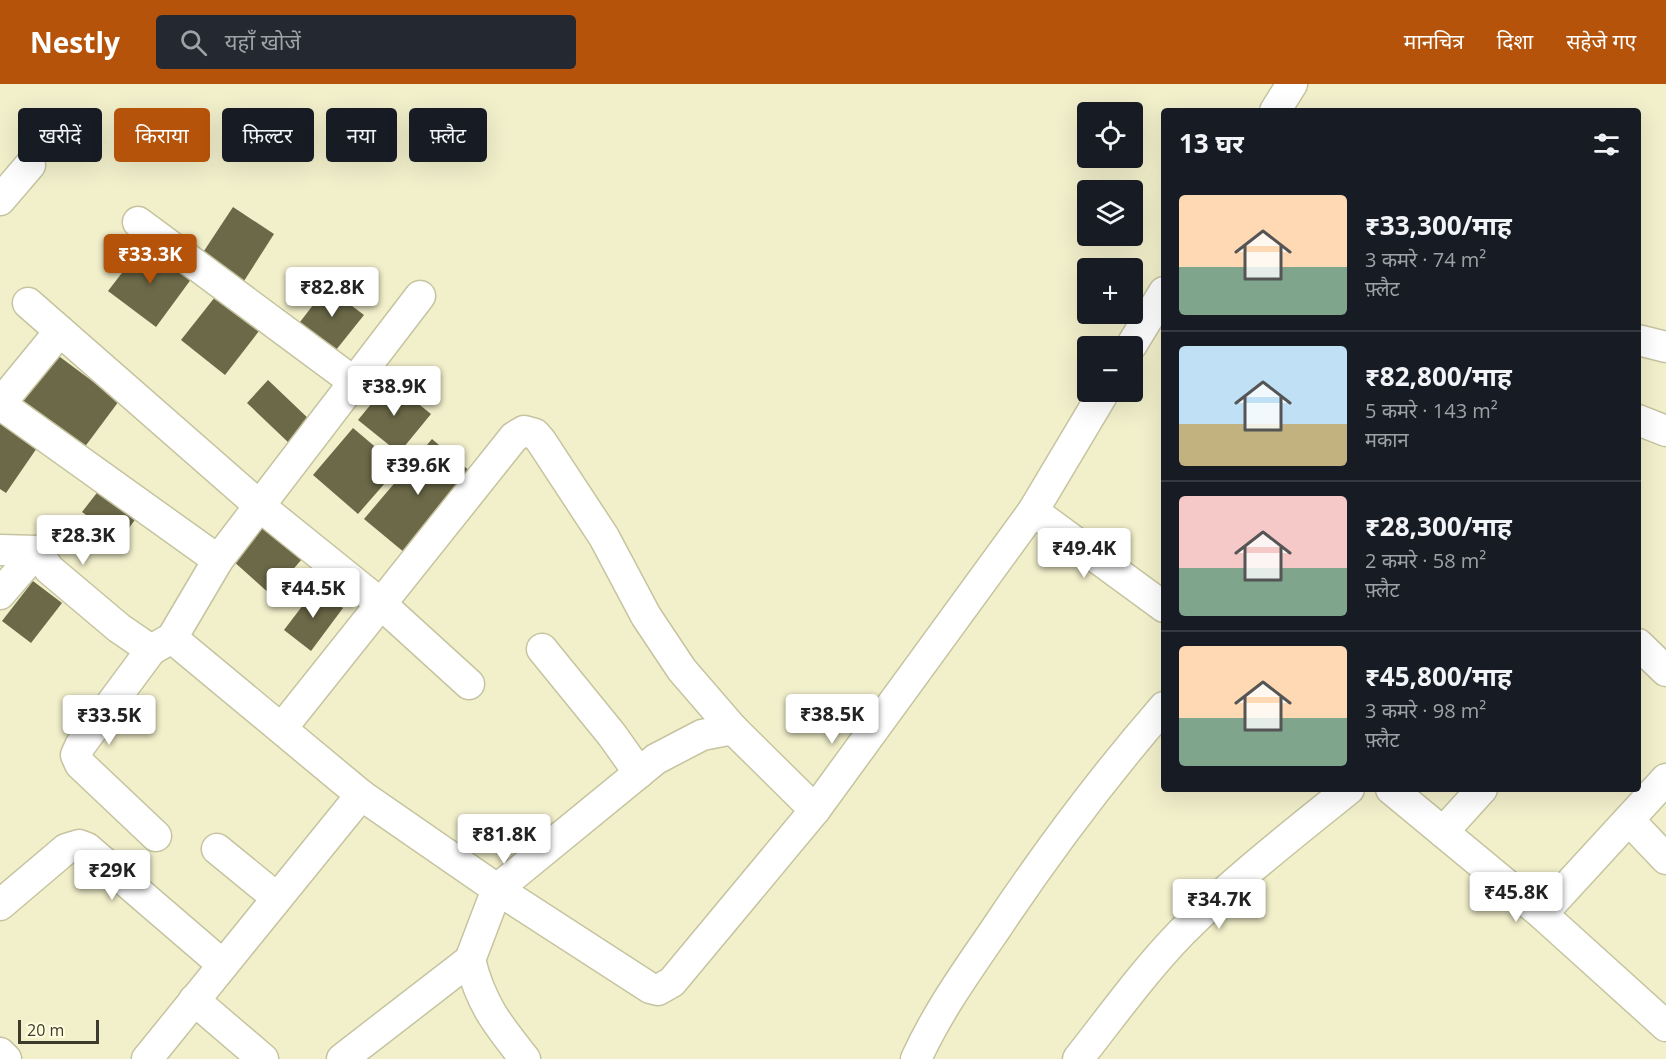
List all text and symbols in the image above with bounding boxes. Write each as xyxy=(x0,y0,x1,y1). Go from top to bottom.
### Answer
search box xyxy=(156,15,576,69)
text: Nestly xyxy=(30,23,120,61)
icon: search xyxy=(177,26,210,59)
text: यहाँ खोजें xyxy=(225,26,301,56)
text: मानचित्र xyxy=(1404,27,1464,55)
text: दिशा xyxy=(1497,27,1533,55)
text: सहेजे गए xyxy=(1566,27,1636,55)
map controls xyxy=(1077,102,1143,402)
button: locate xyxy=(1077,102,1143,168)
chip: खरीदें xyxy=(18,108,102,162)
chip: किराया xyxy=(114,108,210,162)
chip: फ़िल्टर xyxy=(222,108,314,162)
chip: नया xyxy=(326,108,397,162)
chip: फ़्लैट xyxy=(409,108,487,162)
text: 13 घर xyxy=(1179,125,1244,161)
icon: filters xyxy=(1590,128,1623,161)
button: layers xyxy=(1077,180,1143,246)
text: ₹33,300/माह xyxy=(1365,207,1512,243)
icon: home xyxy=(1227,219,1299,291)
pin: ₹33.3K xyxy=(101,234,199,285)
text: ₹33.3K xyxy=(118,240,182,267)
text: 3 कमरे · 74 m² xyxy=(1365,246,1486,273)
button: + xyxy=(1077,258,1143,324)
pin: ₹82.8K xyxy=(283,267,381,318)
text: ₹82.8K xyxy=(300,273,364,300)
text: फ़्लैट xyxy=(1365,275,1400,302)
button: − xyxy=(1077,336,1143,402)
text: ₹82,800/माह xyxy=(1365,358,1512,394)
pin: ₹38.9K xyxy=(345,366,443,417)
icon: home xyxy=(1227,370,1299,442)
text: ₹38.9K xyxy=(362,372,426,399)
text: 5 कमरे · 143 m² xyxy=(1365,397,1498,424)
text: मकान xyxy=(1365,426,1409,453)
pin: ₹39.6K xyxy=(369,445,467,496)
text: ₹39.6K xyxy=(386,451,450,478)
text: ₹28,300/माह xyxy=(1365,508,1512,544)
pin: ₹28.3K xyxy=(34,515,132,566)
icon: home xyxy=(1227,520,1299,592)
text: ₹28.3K xyxy=(51,521,115,548)
pin: ₹49.4K xyxy=(1035,528,1133,579)
text: ₹49.4K xyxy=(1052,534,1116,561)
text: 2 कमरे · 58 m² xyxy=(1365,547,1486,574)
pin: ₹44.5K xyxy=(264,568,362,619)
text: ₹44.5K xyxy=(281,574,345,601)
text: फ़्लैट xyxy=(1365,576,1400,603)
text: ₹45,800/माह xyxy=(1365,658,1512,694)
icon: home xyxy=(1227,670,1299,742)
pin: ₹38.5K xyxy=(783,694,881,745)
pin: ₹33.5K xyxy=(60,695,158,746)
text: 3 कमरे · 98 m² xyxy=(1365,697,1486,724)
text: ₹38.5K xyxy=(800,700,864,727)
text: ₹33.5K xyxy=(77,701,141,728)
text: फ़्लैट xyxy=(1365,726,1400,753)
pin: ₹81.8K xyxy=(455,814,553,865)
text: ₹81.8K xyxy=(472,820,536,847)
pin: ₹29K xyxy=(76,850,148,901)
text: ₹29K xyxy=(88,856,136,883)
pin: ₹45.8K xyxy=(1467,872,1565,923)
text: ₹45.8K xyxy=(1484,878,1548,905)
pin: ₹34.7K xyxy=(1170,879,1268,930)
text: ₹34.7K xyxy=(1187,885,1251,912)
scale bar xyxy=(18,1017,99,1044)
text: 20 m xyxy=(27,1019,64,1041)

